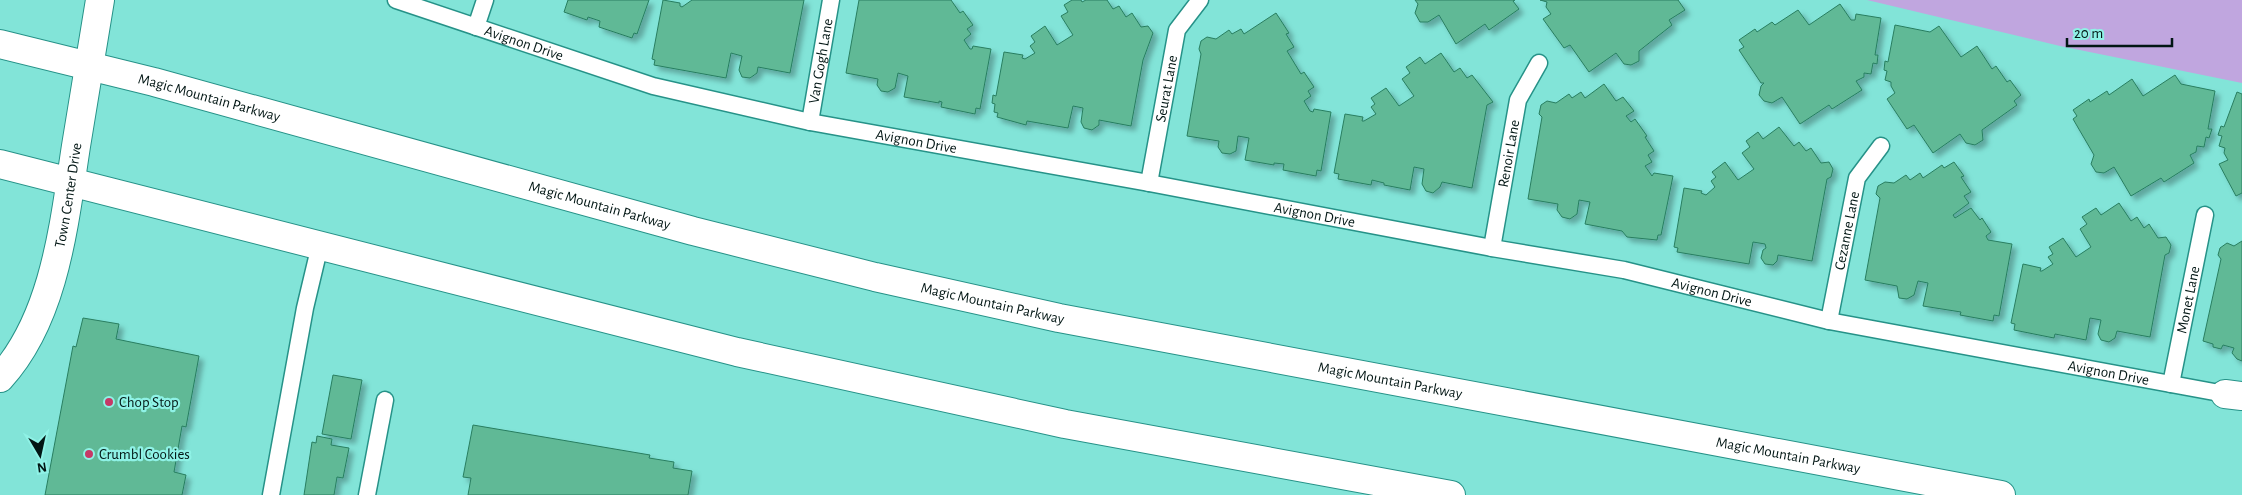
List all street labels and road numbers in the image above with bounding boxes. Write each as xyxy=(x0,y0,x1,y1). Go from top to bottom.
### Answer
street label: Van Gogh Lane xyxy=(806,17,836,105)
street label: Avignon Drive xyxy=(483,23,565,63)
street label: Seurat Lane xyxy=(1153,54,1180,123)
street label: Magic Mountain Parkway xyxy=(137,71,282,125)
street label: Renoir Lane xyxy=(1496,118,1522,189)
street label: Avignon Drive xyxy=(874,127,958,156)
street label: Town Center Drive xyxy=(52,142,84,249)
street label: Magic Mountain Parkway xyxy=(527,179,673,233)
street label: Cezanne Lane xyxy=(1832,190,1862,271)
street label: Avignon Drive xyxy=(1273,200,1356,230)
street label: Monet Lane xyxy=(2174,265,2203,335)
street label: Avignon Drive xyxy=(1670,275,1753,310)
street label: Magic Mountain Parkway xyxy=(919,280,1066,327)
street label: Avignon Drive xyxy=(2067,358,2150,388)
street label: Magic Mountain Parkway xyxy=(1317,360,1464,402)
street label: Magic Mountain Parkway xyxy=(1715,435,1862,477)

